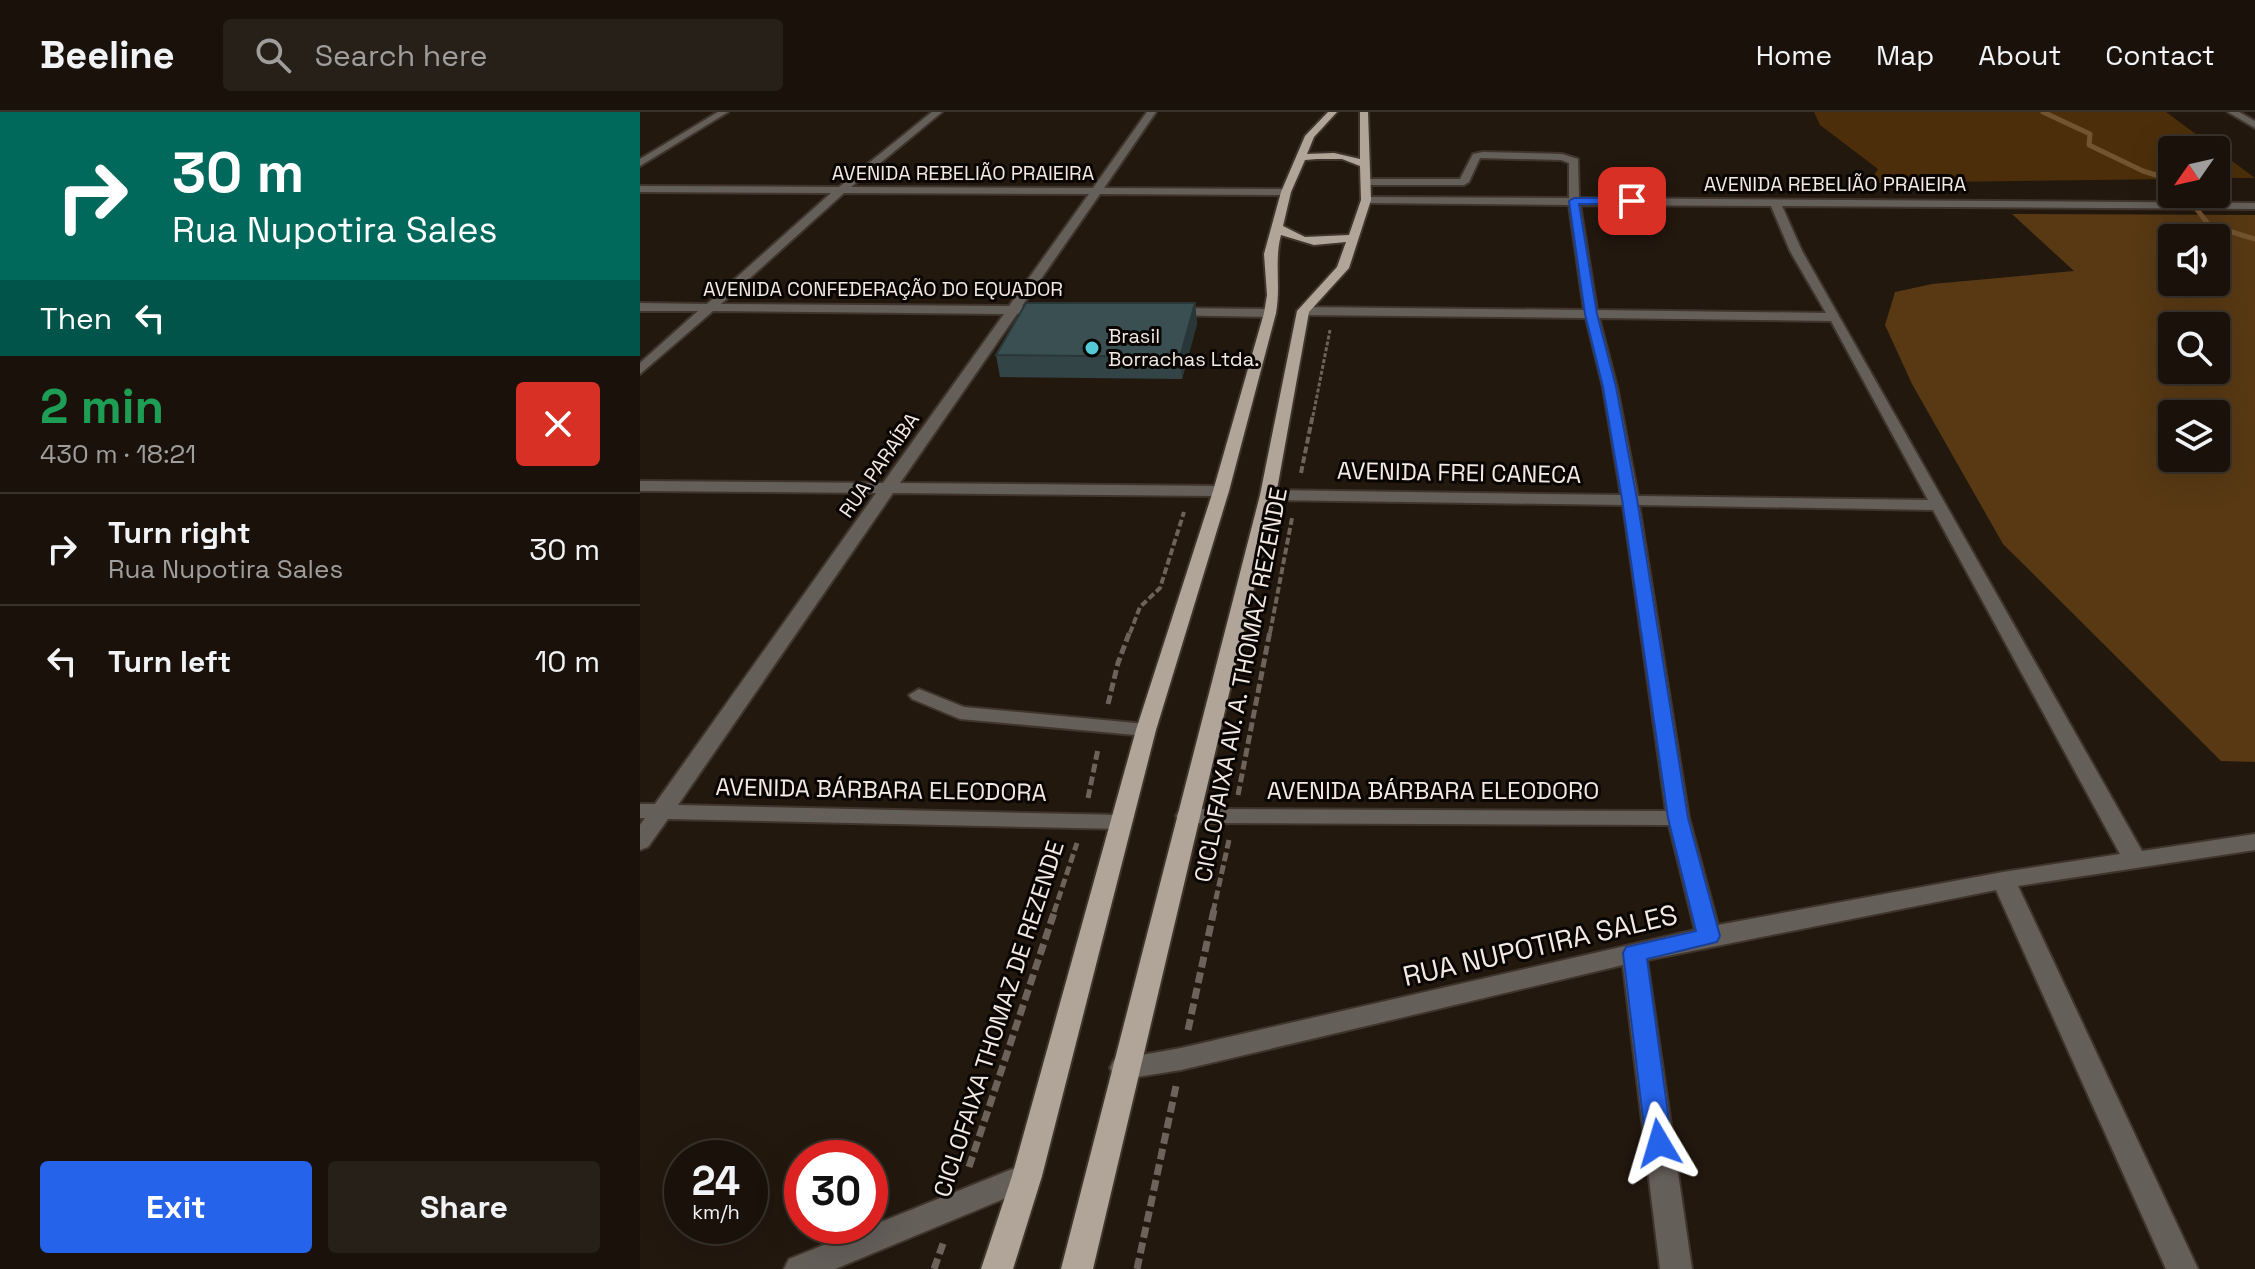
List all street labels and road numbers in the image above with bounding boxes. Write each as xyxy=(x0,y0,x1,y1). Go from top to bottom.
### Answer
street label: AVENIDA REBELIÃO PRAIEIRA xyxy=(832,160,1095,186)
street label: AVENIDA REBELIÃO PRAIEIRA xyxy=(1704,171,1967,197)
street label: AVENIDA CONFEDERAÇÃO DO EQUADOR xyxy=(703,276,1063,302)
street label: RUA PARAÍBA xyxy=(833,407,925,523)
street label: AVENIDA FREI CANECA xyxy=(1337,455,1582,490)
street label: CICLOFAIXA AV. A. THOMAZ REZENDE xyxy=(1187,485,1294,885)
street label: AVENIDA BÁRBARA ELEODORA xyxy=(715,771,1047,808)
street label: AVENIDA BÁRBARA ELEODORO xyxy=(1267,775,1599,806)
street label: CICLOFAIXA THOMAZ DE REZENDE xyxy=(926,837,1071,1201)
street label: RUA NUPOTIRA SALES xyxy=(1399,896,1681,994)

